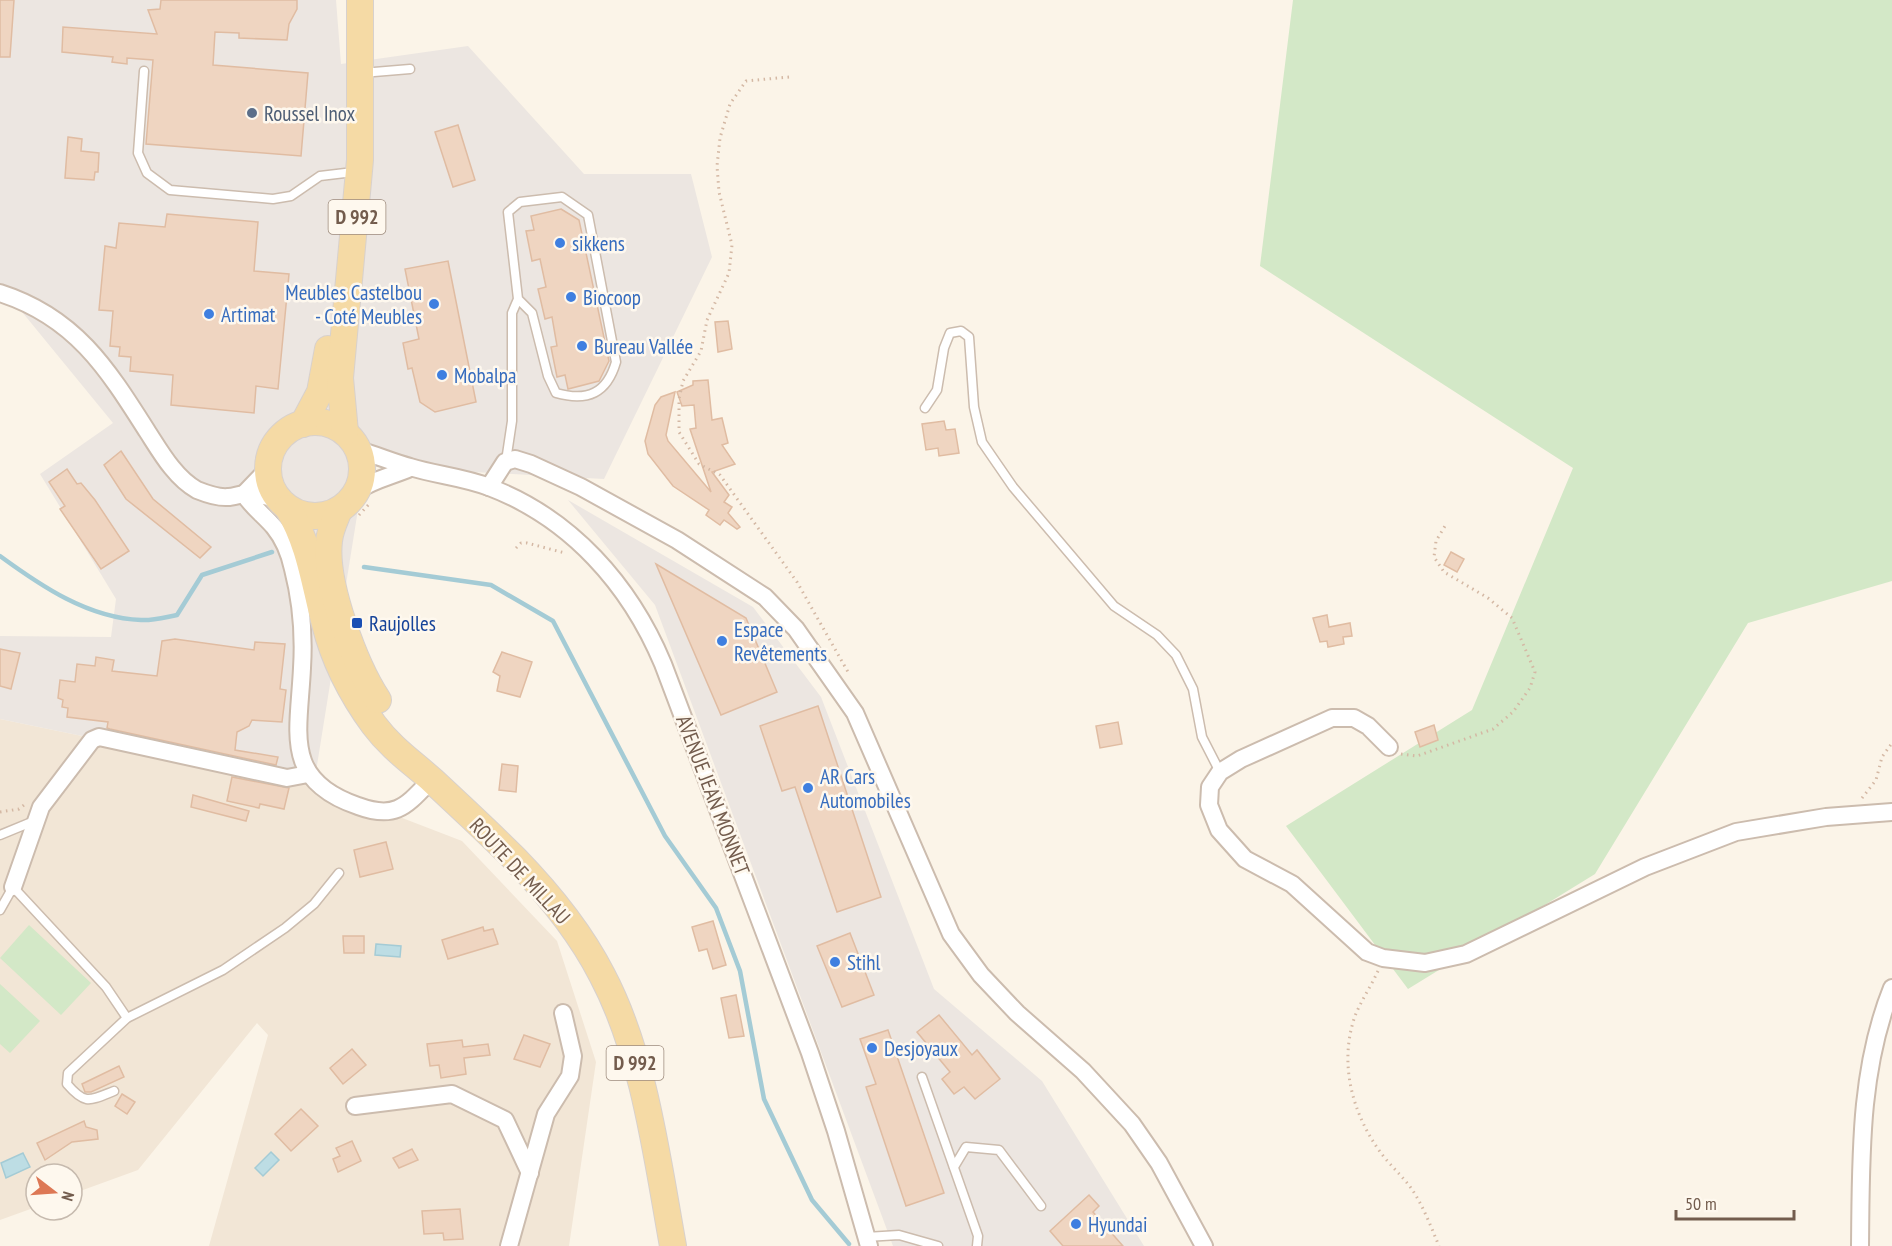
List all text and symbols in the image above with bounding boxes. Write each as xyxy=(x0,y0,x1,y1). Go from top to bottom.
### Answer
place label: Roussel Inox xyxy=(264,100,355,127)
marker: Roussel Inox xyxy=(245,106,259,120)
road number: D 992 xyxy=(328,200,386,234)
place label: sikkens xyxy=(572,230,625,257)
marker: sikkens xyxy=(553,236,567,250)
place label: Meubles Castelbou - Coté Meubles xyxy=(285,279,422,330)
place label: Biocoop xyxy=(583,284,641,311)
marker: Biocoop xyxy=(564,290,578,304)
marker: Meubles Castelbou - Coté Meubles xyxy=(427,297,441,311)
place label: Artimat xyxy=(221,301,276,328)
marker: Artimat xyxy=(202,307,216,321)
place label: Bureau Vallée xyxy=(594,333,693,360)
marker: Bureau Vallée xyxy=(575,339,589,353)
place label: Mobalpa xyxy=(454,362,516,389)
marker: Mobalpa xyxy=(435,368,449,382)
place label: Raujolles xyxy=(369,610,436,637)
marker: Raujolles xyxy=(350,616,364,630)
place label: Espace Revêtements xyxy=(734,616,827,667)
marker: Espace Revêtements xyxy=(715,634,729,648)
street label: AVENUE JEAN MONNET xyxy=(670,711,756,879)
place label: AR Cars Automobiles xyxy=(820,763,911,814)
marker: AR Cars Automobiles xyxy=(801,781,815,795)
street label: ROUTE DE MILLAU xyxy=(464,812,576,930)
place label: Stihl xyxy=(847,949,881,976)
marker: Stihl xyxy=(828,955,842,969)
place label: Desjoyaux xyxy=(884,1035,959,1062)
marker: Desjoyaux xyxy=(865,1041,879,1055)
road number: D 992 xyxy=(606,1046,664,1080)
north arrow xyxy=(24,1162,84,1222)
scale bar xyxy=(1676,1183,1794,1221)
text: N xyxy=(58,1189,79,1203)
text: 50 m xyxy=(1685,1192,1717,1215)
place label: Hyundai xyxy=(1088,1211,1148,1238)
marker: Hyundai xyxy=(1069,1217,1083,1231)

